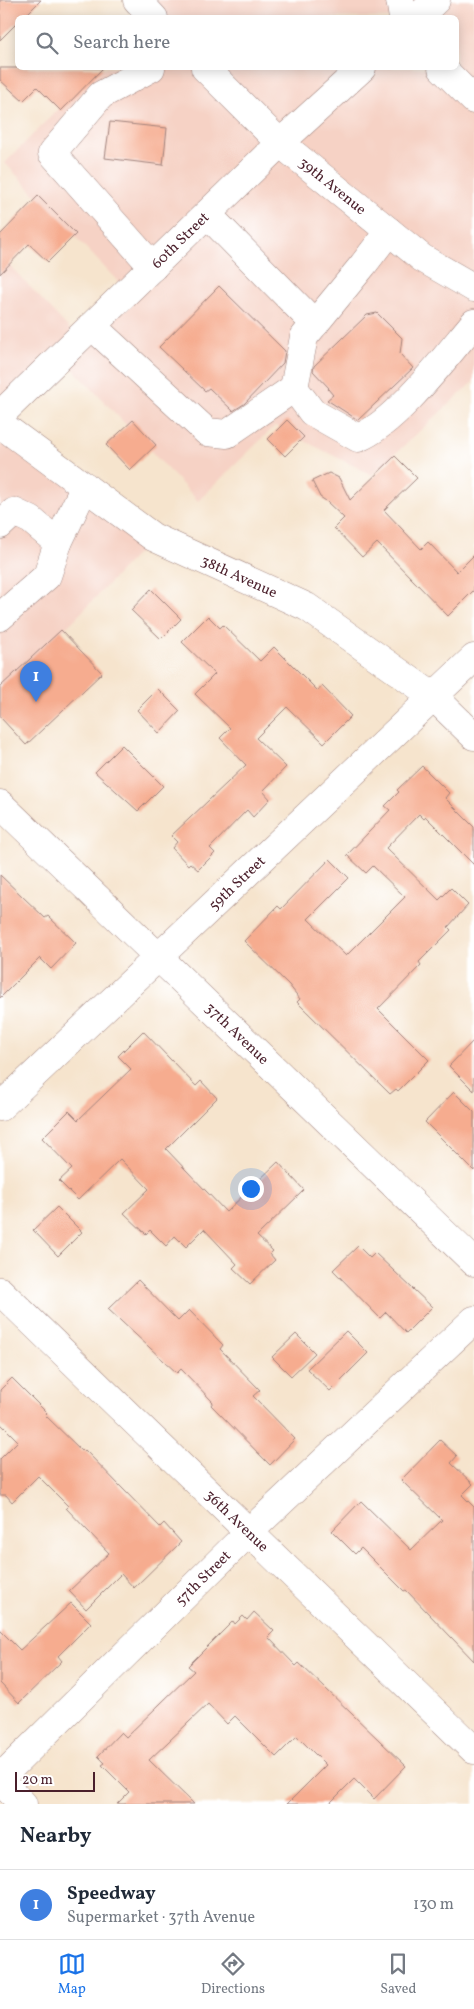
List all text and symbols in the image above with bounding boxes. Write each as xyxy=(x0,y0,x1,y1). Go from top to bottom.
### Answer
search box xyxy=(15,15,459,70)
icon: search xyxy=(33,29,61,57)
text: Search here xyxy=(73,30,170,56)
street label: 39th Avenue xyxy=(294,153,370,221)
street label: 60th Street xyxy=(148,208,215,274)
street label: 38th Avenue xyxy=(197,551,280,604)
pin: 1 xyxy=(20,661,52,702)
street label: 59th Street xyxy=(205,852,271,916)
street label: 37th Avenue xyxy=(200,999,273,1070)
your location xyxy=(238,1176,264,1202)
street label: 36th Avenue xyxy=(199,1486,273,1558)
street label: 57th Street xyxy=(171,1546,236,1611)
scale bar xyxy=(15,1769,95,1792)
text: 20 m xyxy=(22,1771,53,1790)
text: Nearby xyxy=(20,1822,91,1851)
text: Speedway xyxy=(67,1881,156,1907)
text: 1 xyxy=(33,1894,39,1916)
text: 130 m xyxy=(413,1894,454,1916)
text: Supermarket · 37th Avenue xyxy=(67,1907,255,1929)
tab: Map xyxy=(58,1950,86,1999)
tab: Directions xyxy=(201,1950,265,1999)
tab: Saved xyxy=(380,1950,416,1999)

